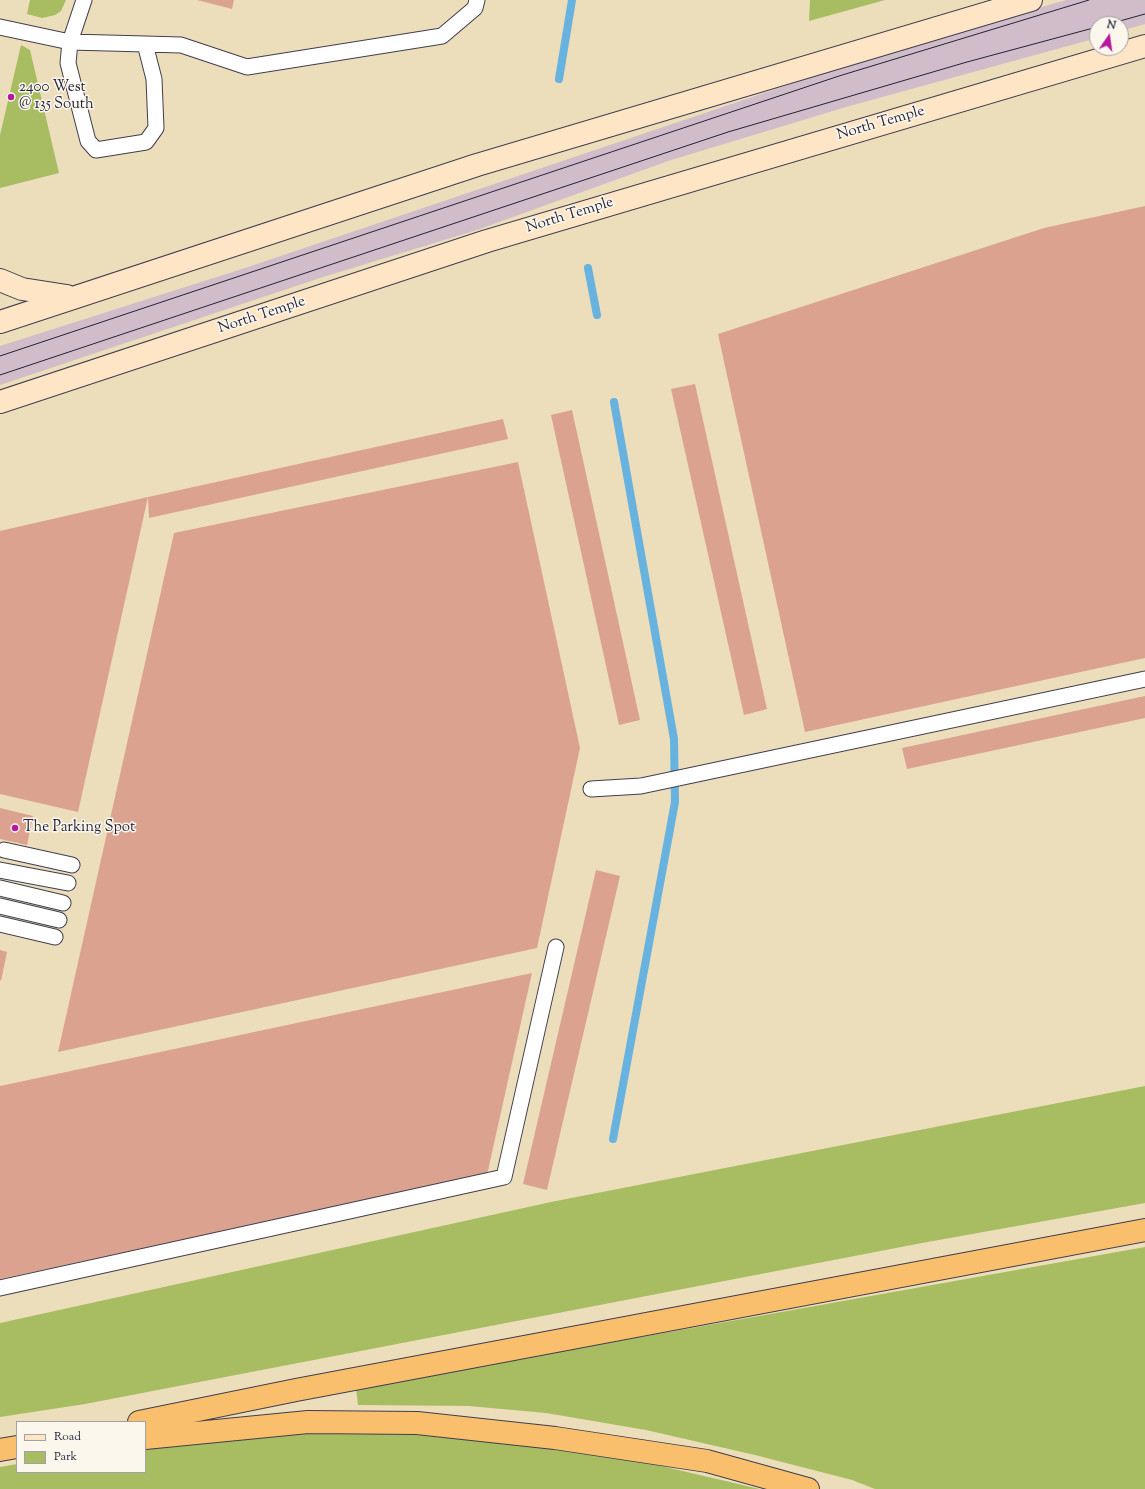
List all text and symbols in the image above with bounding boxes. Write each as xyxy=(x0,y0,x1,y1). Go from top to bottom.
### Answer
north arrow xyxy=(1089,16,1129,56)
text: N xyxy=(1105,16,1118,34)
place label: 2400 West @ 135 South xyxy=(19,79,94,114)
marker: 2400 West @ 135 South xyxy=(6,92,16,102)
street label: North Temple xyxy=(835,103,927,145)
street label: North Temple xyxy=(524,194,616,238)
street label: North Temple xyxy=(216,293,308,339)
place label: The Parking Spot xyxy=(23,819,135,837)
marker: The Parking Spot xyxy=(10,823,20,833)
legend xyxy=(16,1421,146,1473)
text: Road xyxy=(54,1428,81,1446)
text: Park xyxy=(54,1448,77,1466)

